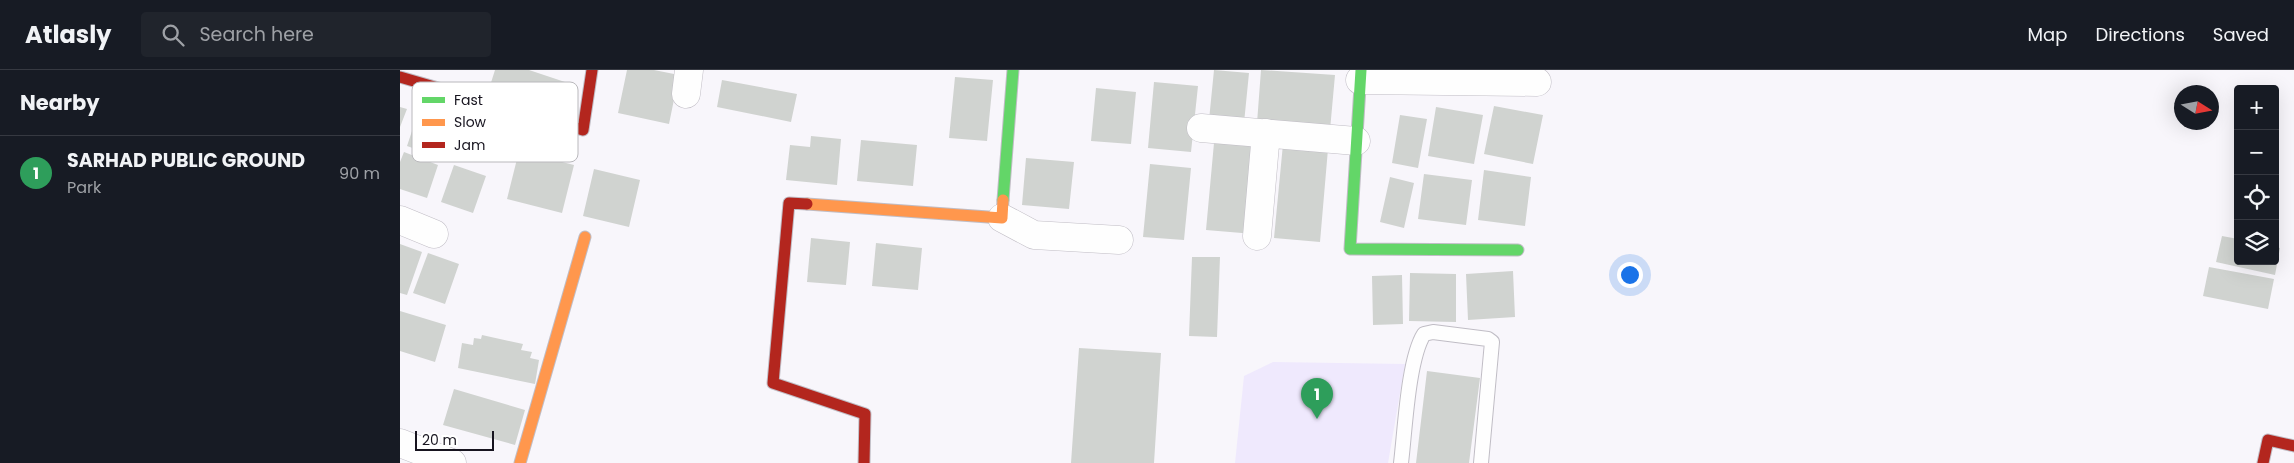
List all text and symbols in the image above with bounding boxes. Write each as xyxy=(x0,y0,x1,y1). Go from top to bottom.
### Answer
search box xyxy=(141,12,491,57)
text: Atlasly xyxy=(25,18,111,51)
icon: search xyxy=(159,21,187,49)
text: Search here xyxy=(199,21,314,48)
text: Map xyxy=(2028,22,2067,47)
text: Directions xyxy=(2095,22,2185,47)
text: Saved xyxy=(2213,22,2269,47)
legend xyxy=(412,82,578,162)
north arrow xyxy=(2174,85,2219,130)
map controls xyxy=(2234,85,2279,265)
button: + xyxy=(2234,85,2279,130)
text: Nearby xyxy=(20,88,100,117)
text: Fast xyxy=(454,90,483,110)
text: Slow xyxy=(454,112,487,132)
button: − xyxy=(2234,130,2279,175)
text: Jam xyxy=(454,135,485,155)
text: SARHAD PUBLIC GROUND xyxy=(67,147,305,174)
text: 1 xyxy=(33,162,39,185)
text: 90 m xyxy=(339,162,380,185)
button: locate xyxy=(2234,175,2279,220)
text: Park xyxy=(67,176,101,199)
button: layers xyxy=(2234,220,2279,265)
your location xyxy=(1617,262,1643,288)
pin: 1 xyxy=(1301,378,1333,419)
scale bar xyxy=(415,428,494,451)
text: 20 m xyxy=(422,430,457,450)

